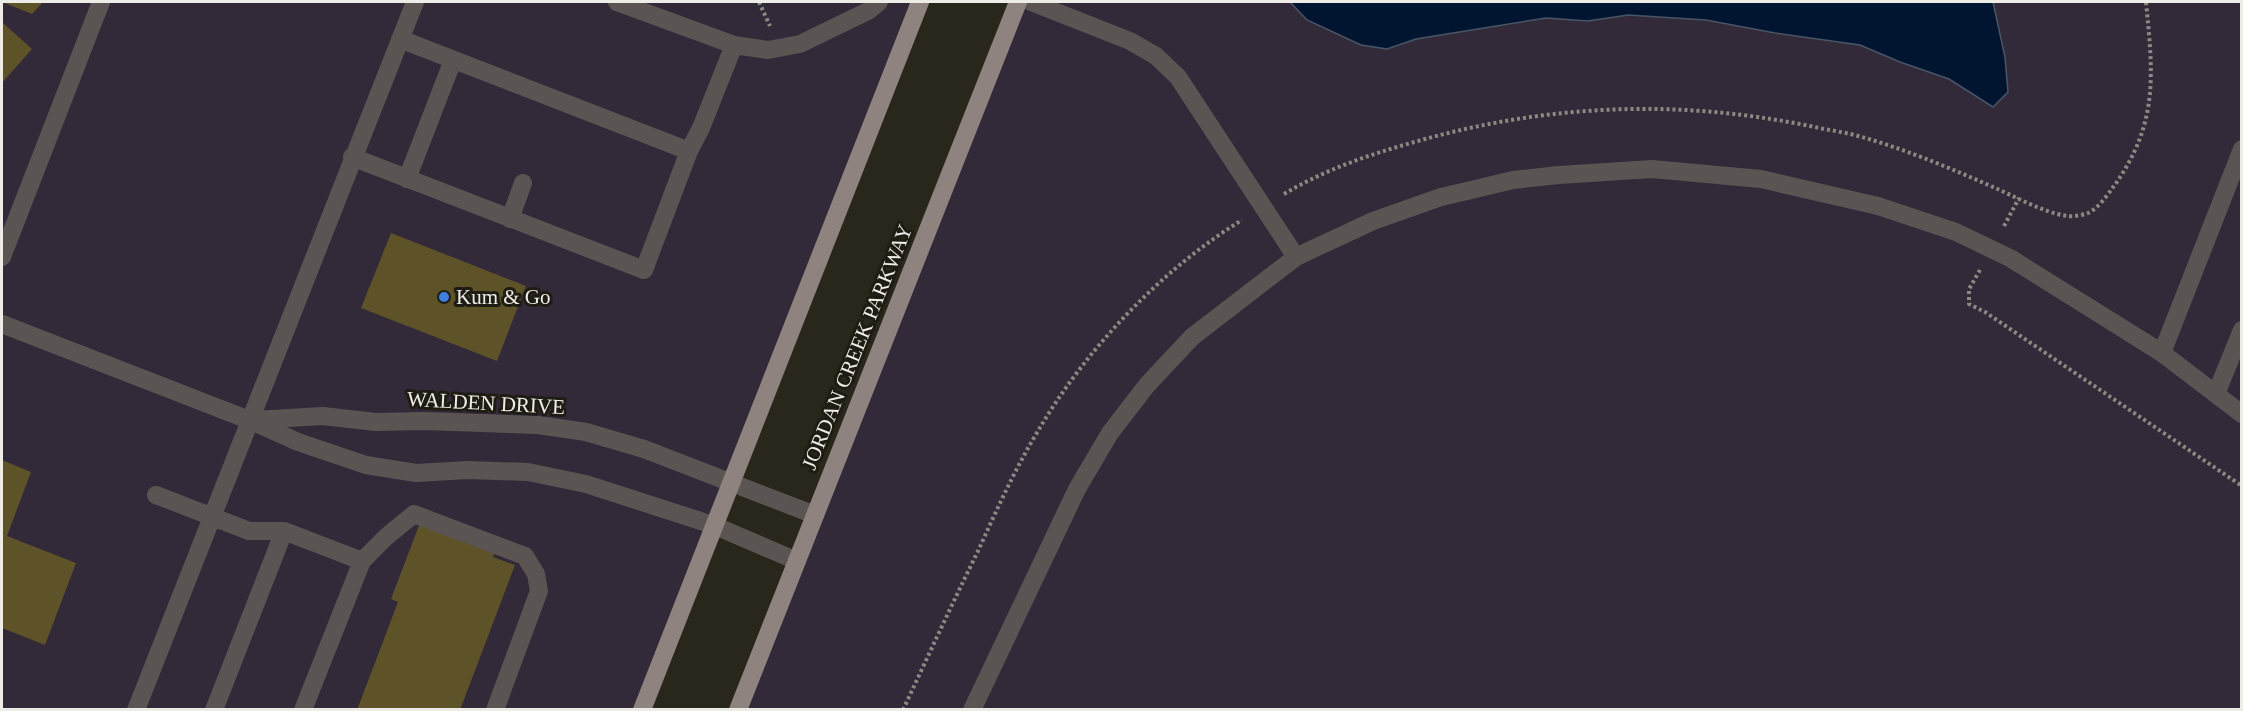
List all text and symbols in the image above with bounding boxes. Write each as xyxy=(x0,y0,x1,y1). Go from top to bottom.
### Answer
street label: JORDAN CREEK PARKWAY xyxy=(797,221,917,473)
place label: Kum & Go xyxy=(456,285,551,309)
marker: Kum & Go xyxy=(437,290,451,304)
street label: WALDEN DRIVE xyxy=(406,387,566,419)

